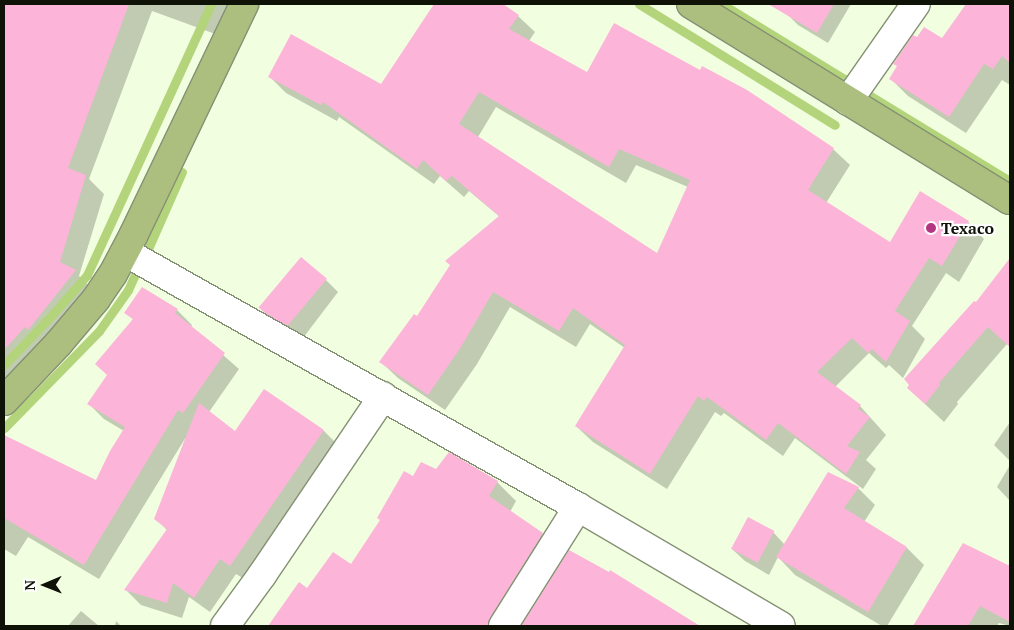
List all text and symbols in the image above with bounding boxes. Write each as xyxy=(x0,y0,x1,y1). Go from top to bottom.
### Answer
place label: Texaco xyxy=(941,218,994,238)
marker: Texaco xyxy=(925,222,937,234)
north arrow xyxy=(20,560,70,610)
text: N xyxy=(20,580,39,591)

